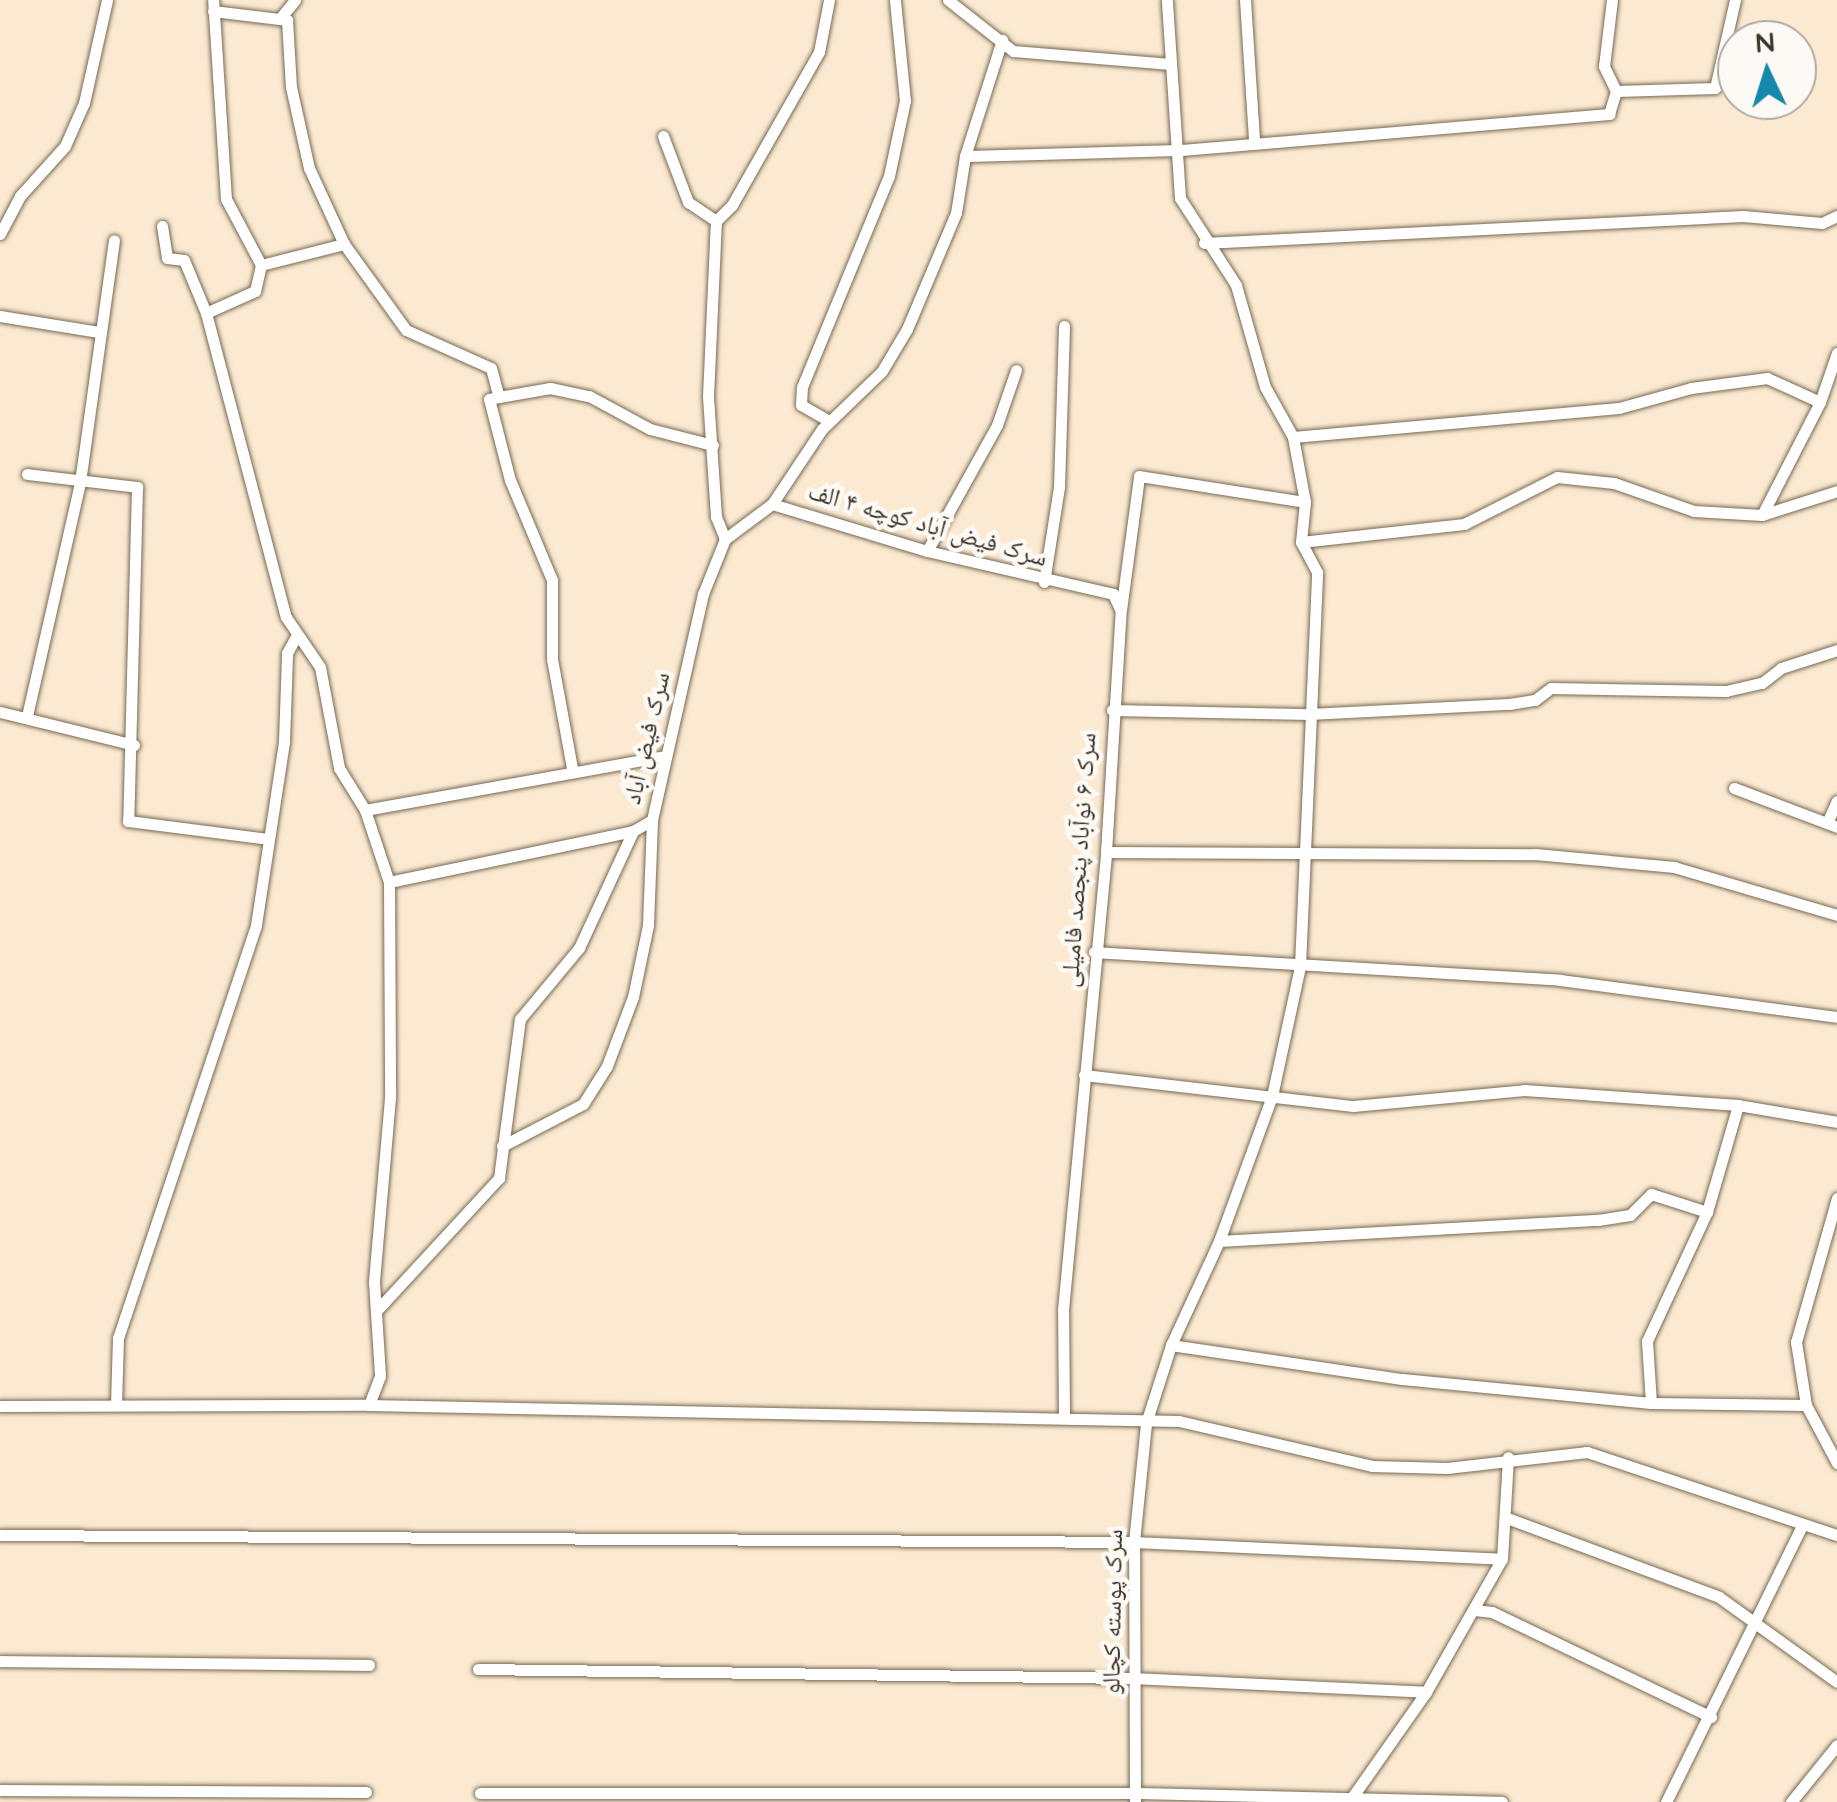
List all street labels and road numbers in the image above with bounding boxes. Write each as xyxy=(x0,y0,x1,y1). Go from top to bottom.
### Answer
street label: سرک فيض آباد کوچه ۴ الف xyxy=(805,475,1051,573)
street label: سرک فيض آباد xyxy=(616,669,676,807)
street label: سرک ۶ نوآباد پنجصد فامیلی xyxy=(1054,731,1102,989)
street label: سرک پوسته کچالو xyxy=(1096,1529,1128,1695)

